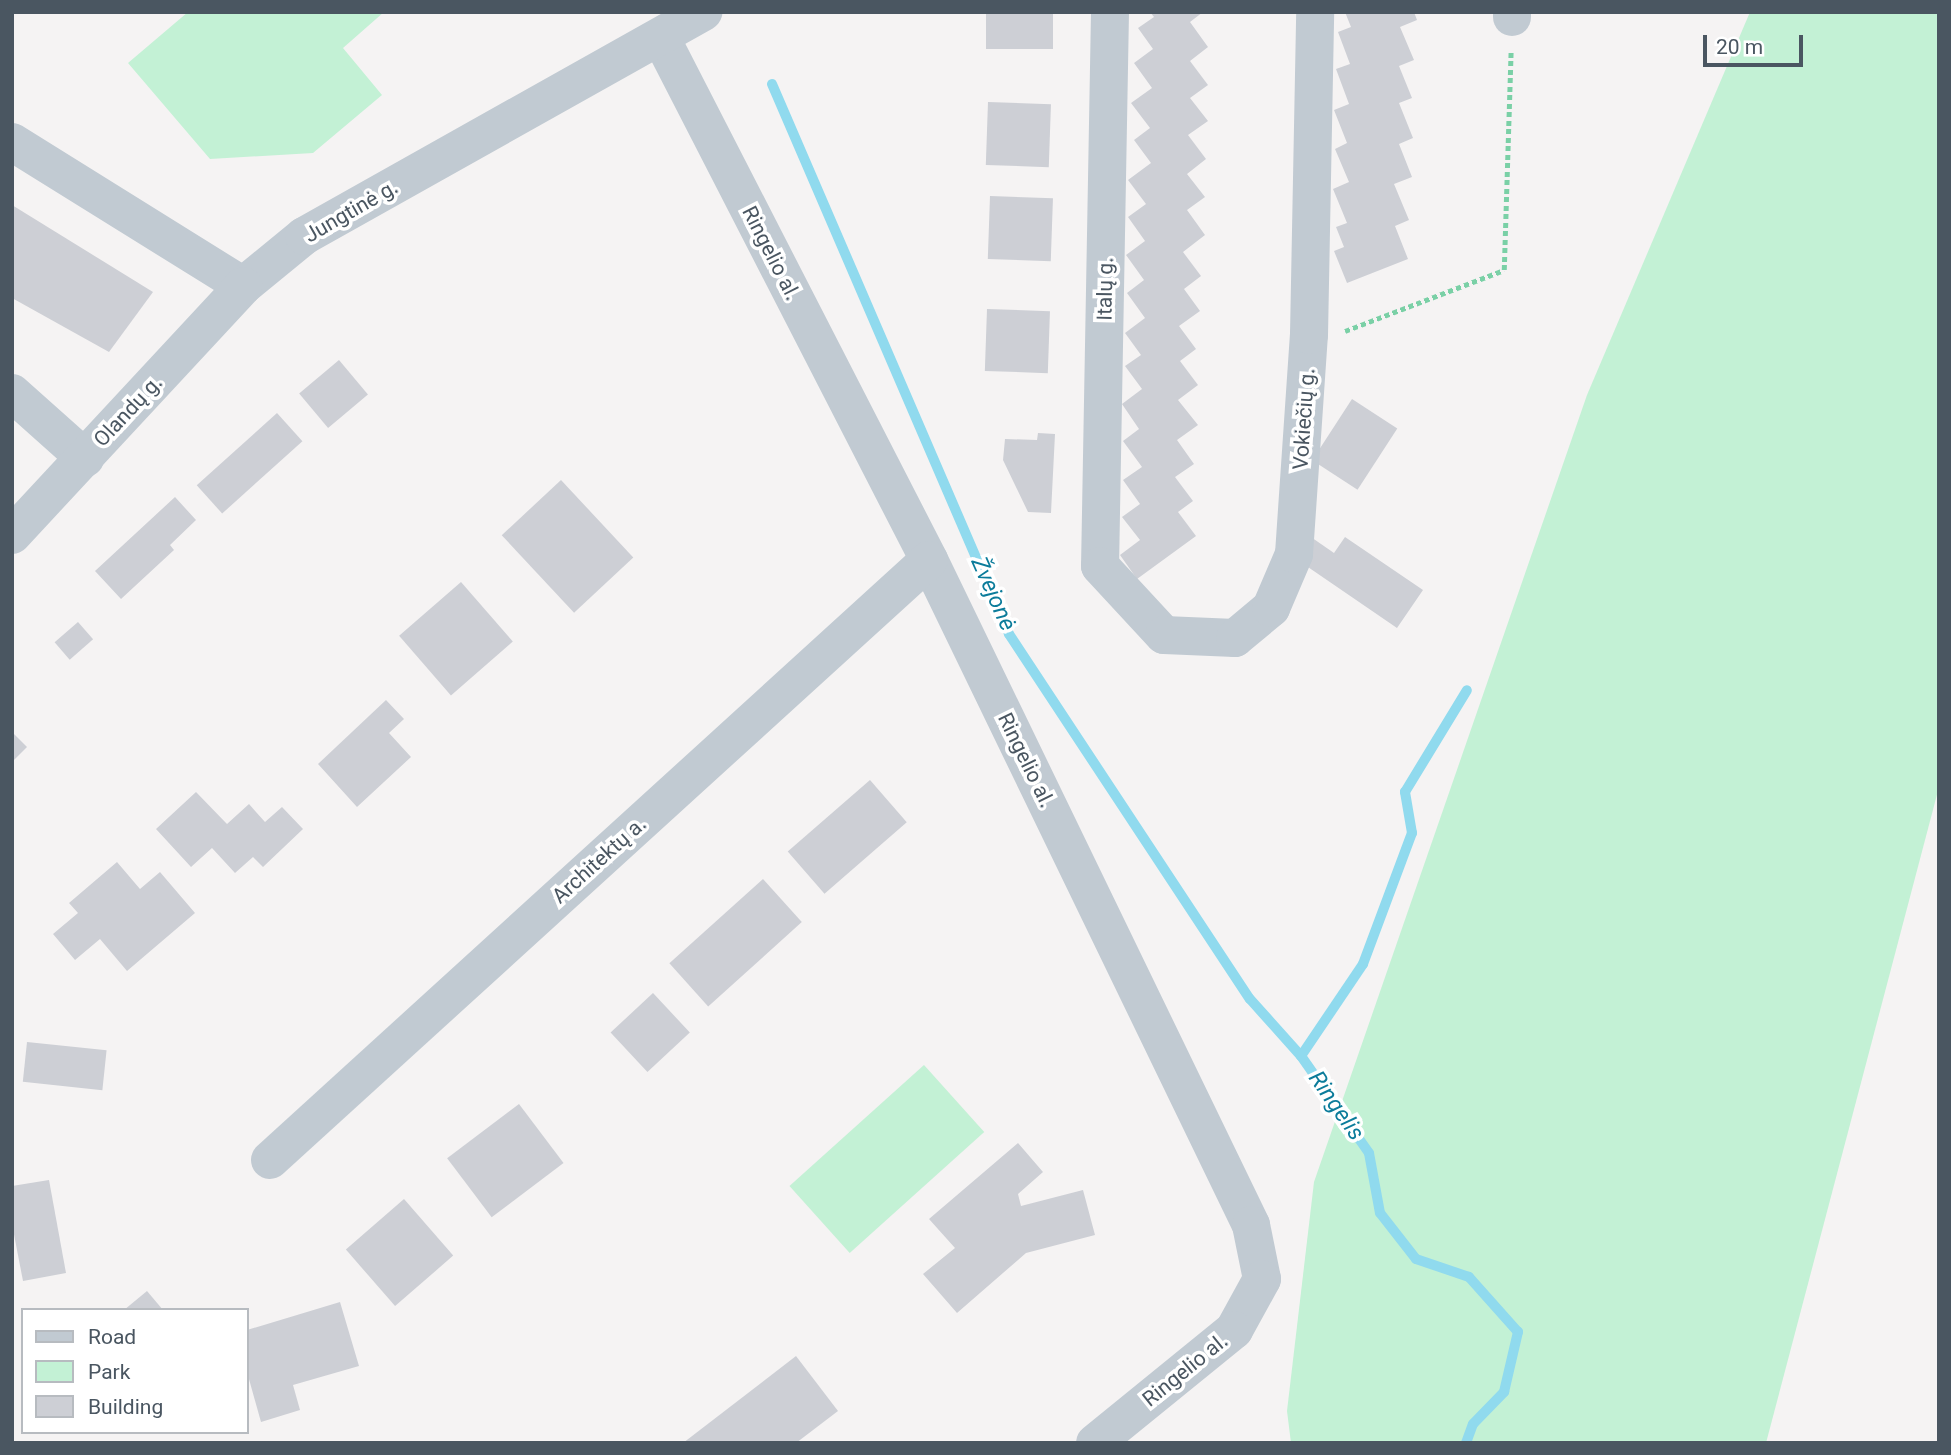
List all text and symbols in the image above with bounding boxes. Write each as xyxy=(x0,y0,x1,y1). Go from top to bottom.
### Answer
scale bar xyxy=(1706,21,1806,65)
text: 20 m xyxy=(1716,35,1763,59)
street label: Jungtinė g. xyxy=(300,174,402,248)
street label: Ringelio al. xyxy=(737,202,805,304)
street label: Italų g. xyxy=(1092,257,1118,321)
street label: Vokiečių g. xyxy=(1288,367,1320,471)
street label: Olandų g. xyxy=(89,370,167,452)
water label: Žvejonė xyxy=(965,553,1021,635)
street label: Ringelio al. xyxy=(992,709,1060,811)
street label: Architektų a. xyxy=(547,811,651,909)
water label: Ringelis xyxy=(1302,1066,1370,1146)
legend xyxy=(21,1308,248,1434)
text: Road xyxy=(88,1325,136,1349)
street label: Ringelio al. xyxy=(1137,1328,1233,1412)
text: Park xyxy=(88,1360,130,1384)
text: Building xyxy=(88,1395,163,1419)

